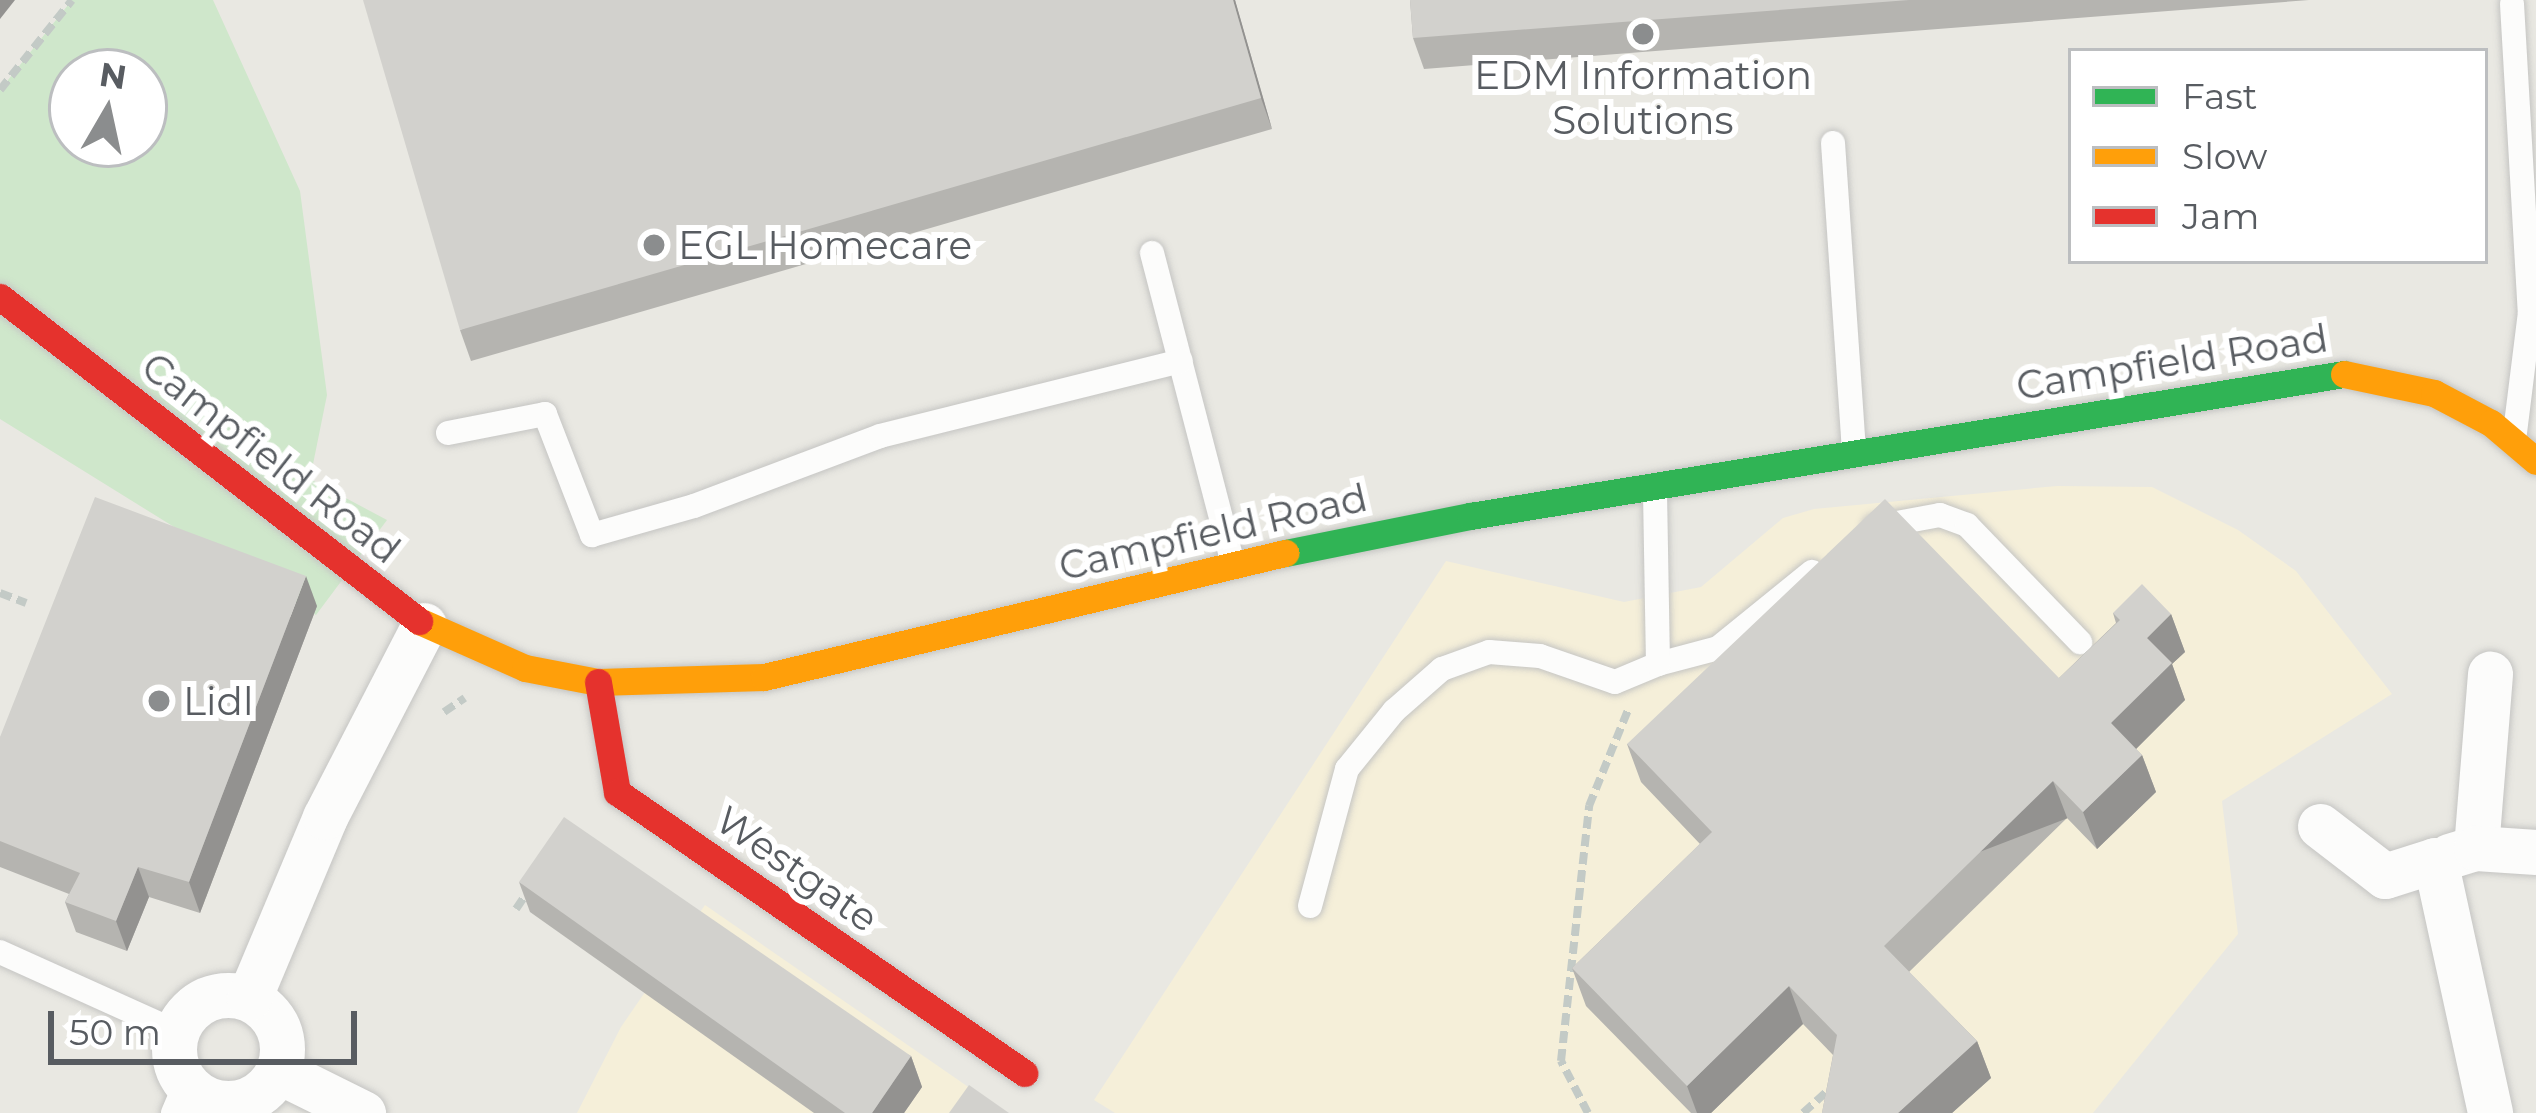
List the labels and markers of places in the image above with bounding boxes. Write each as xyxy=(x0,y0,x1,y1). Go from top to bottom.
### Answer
marker: EDM Information Solutions xyxy=(1630,21,1656,47)
place label: EDM Information Solutions xyxy=(1474,53,1812,144)
place label: EGL Homecare xyxy=(678,222,972,268)
marker: EGL Homecare xyxy=(641,232,667,258)
place label: Lidl xyxy=(183,678,253,724)
marker: Lidl xyxy=(146,688,172,714)

